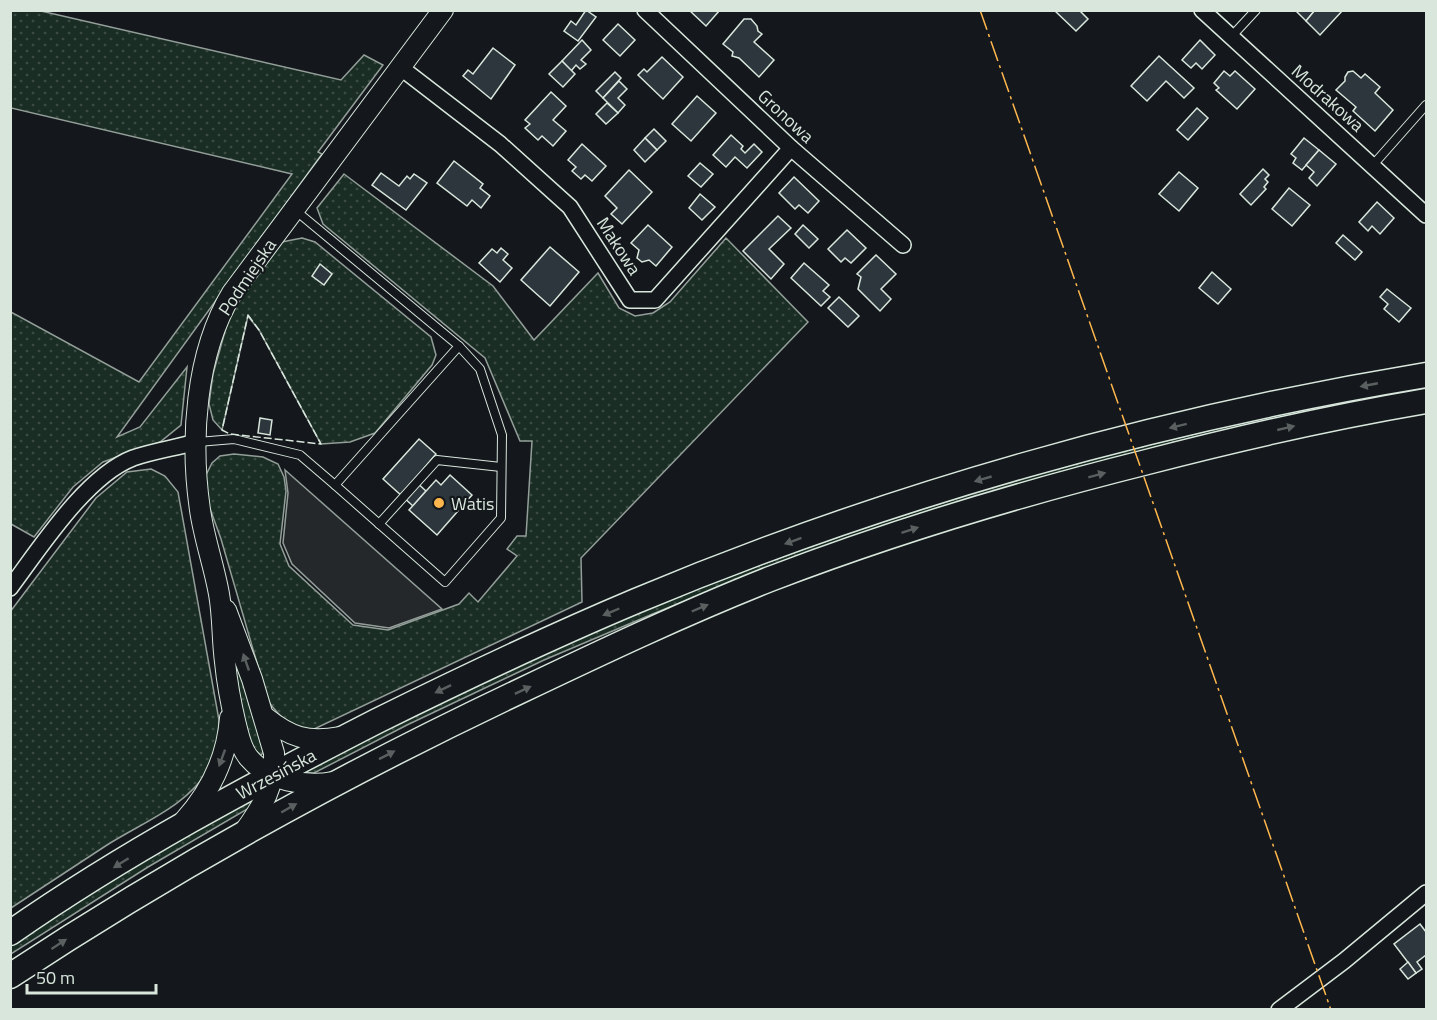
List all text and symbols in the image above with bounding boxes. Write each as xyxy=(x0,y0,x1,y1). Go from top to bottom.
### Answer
street label: Modrakowa xyxy=(1286,58,1370,138)
street label: Gronowa xyxy=(752,83,820,149)
street label: Makowa xyxy=(590,212,648,280)
street label: Podmiejska xyxy=(211,233,283,321)
one-way arrow xyxy=(1359,381,1378,390)
one-way arrow xyxy=(1169,421,1187,431)
one-way arrow xyxy=(1277,423,1296,433)
one-way arrow xyxy=(1088,469,1106,479)
one-way arrow xyxy=(974,474,992,484)
place label: Watis xyxy=(451,490,494,517)
marker: Watis xyxy=(432,496,446,510)
one-way arrow xyxy=(901,525,919,534)
one-way arrow xyxy=(784,537,802,546)
one-way arrow xyxy=(692,603,710,613)
one-way arrow xyxy=(602,607,620,617)
one-way arrow xyxy=(241,653,250,671)
one-way arrow xyxy=(435,684,452,693)
one-way arrow xyxy=(515,685,532,694)
street label: Wrzesińska xyxy=(231,742,321,806)
one-way arrow xyxy=(217,749,227,767)
one-way arrow xyxy=(379,751,396,760)
one-way arrow xyxy=(281,803,298,813)
one-way arrow xyxy=(113,857,129,868)
one-way arrow xyxy=(51,939,67,950)
scale bar xyxy=(27,957,156,995)
text: 50 m xyxy=(36,964,75,991)

